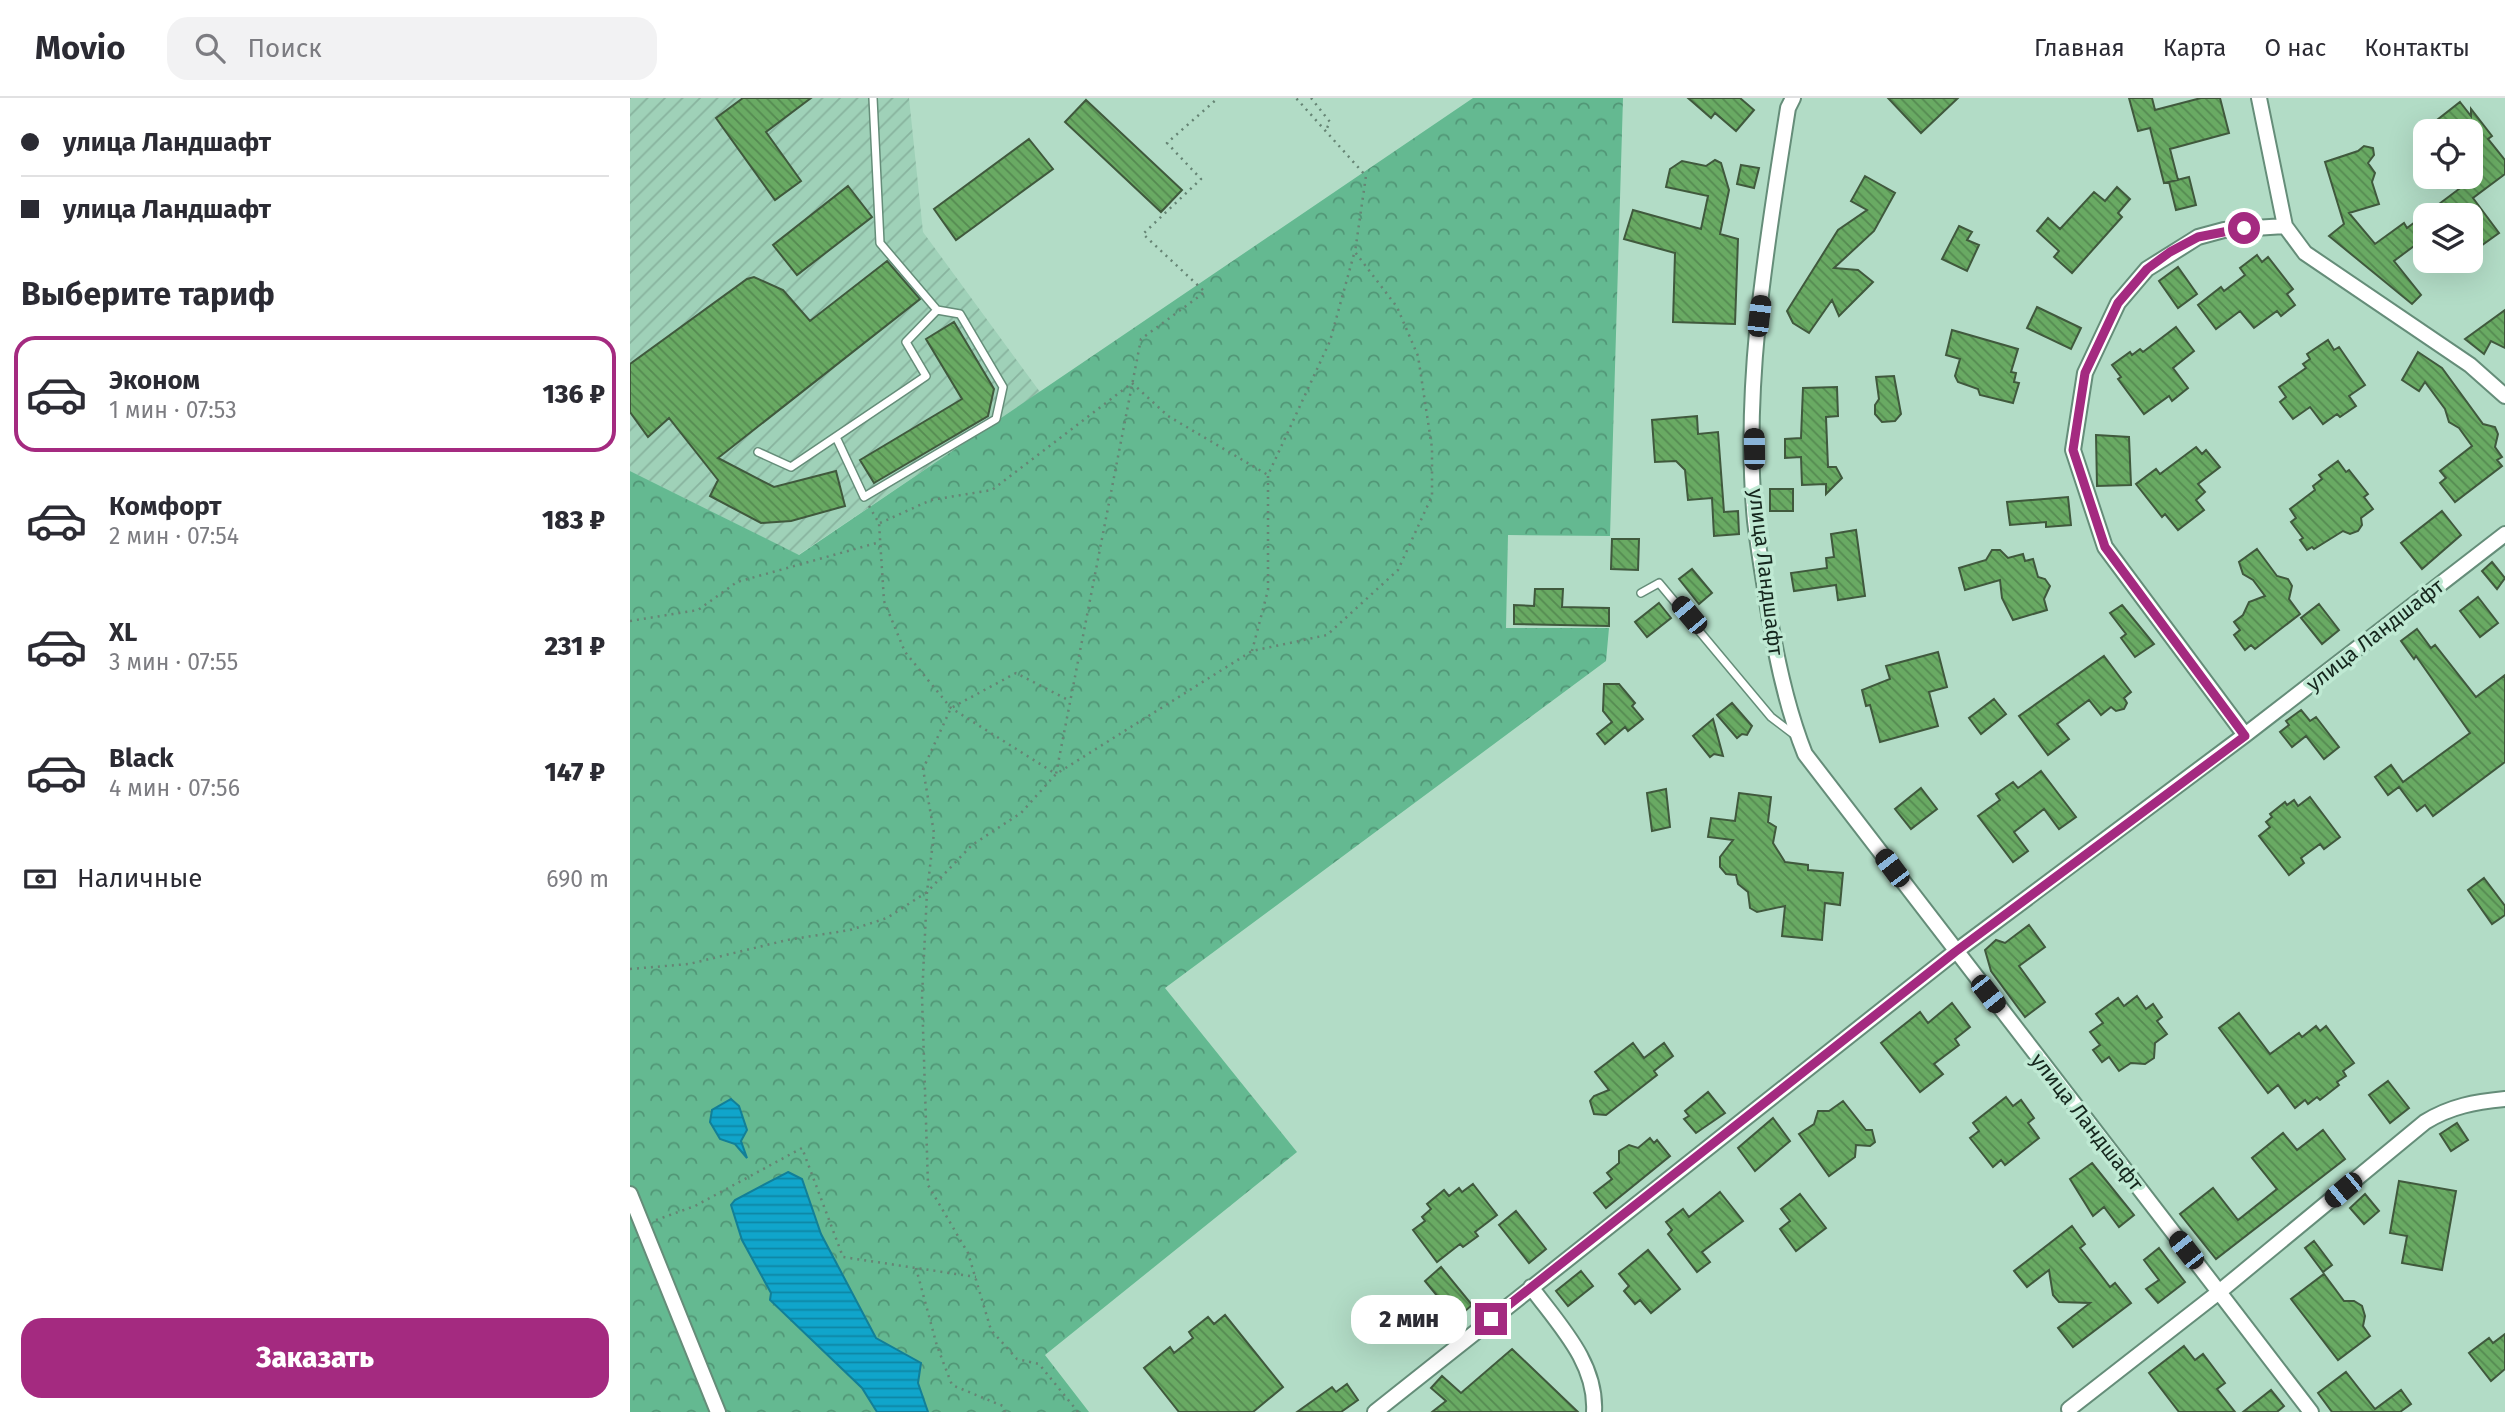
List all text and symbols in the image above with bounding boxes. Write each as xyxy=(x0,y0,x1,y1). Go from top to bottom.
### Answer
search box xyxy=(167,17,657,80)
text: Movio xyxy=(35,28,125,68)
icon: search xyxy=(191,29,229,67)
text: Поиск xyxy=(247,33,322,64)
text: Главная xyxy=(2034,34,2125,62)
text: Карта xyxy=(2163,34,2226,62)
text: О нас xyxy=(2264,34,2326,62)
text: Контакты xyxy=(2364,34,2470,62)
map controls xyxy=(2413,119,2483,273)
button: locate xyxy=(2413,119,2483,189)
text: улица Ландшафт xyxy=(63,127,271,158)
text: улица Ландшафт xyxy=(63,194,271,225)
button: layers xyxy=(2413,203,2483,273)
route start xyxy=(2228,212,2260,244)
text: Выберите тариф xyxy=(21,275,275,313)
car xyxy=(1747,294,1772,338)
icon: car xyxy=(25,363,88,426)
text: Эконом xyxy=(109,365,200,396)
text: 136 ₽ xyxy=(542,379,605,410)
text: 1 мин · 07:53 xyxy=(109,396,237,424)
car xyxy=(1744,428,1765,470)
street label: улица Ландшафт xyxy=(1743,487,1789,657)
icon: car xyxy=(25,489,88,552)
text: Комфорт xyxy=(109,491,222,522)
text: 183 ₽ xyxy=(542,505,605,536)
text: 2 мин · 07:54 xyxy=(109,522,239,550)
street label: улица Ландшафт xyxy=(2301,573,2450,697)
car xyxy=(1668,592,1711,638)
icon: car xyxy=(25,615,88,678)
text: XL xyxy=(109,617,137,648)
text: 231 ₽ xyxy=(544,631,605,662)
text: 3 мин · 07:55 xyxy=(109,648,238,676)
icon: car xyxy=(25,741,88,804)
text: Black xyxy=(109,743,174,774)
text: 147 ₽ xyxy=(544,757,605,788)
text: 4 мин · 07:56 xyxy=(109,774,240,802)
car xyxy=(1871,845,1914,891)
icon: cash xyxy=(21,860,59,898)
text: Наличные xyxy=(77,863,202,894)
text: 690 m xyxy=(546,865,609,893)
car xyxy=(1967,971,2010,1017)
street label: улица Ландшафт xyxy=(2025,1048,2149,1197)
car xyxy=(2321,1168,2366,1212)
car xyxy=(2165,1227,2208,1273)
callout: 2 мин xyxy=(1351,1294,1466,1344)
route end xyxy=(1475,1303,1507,1335)
text: 2 мин xyxy=(1379,1305,1439,1333)
button: Заказать xyxy=(21,1318,609,1398)

